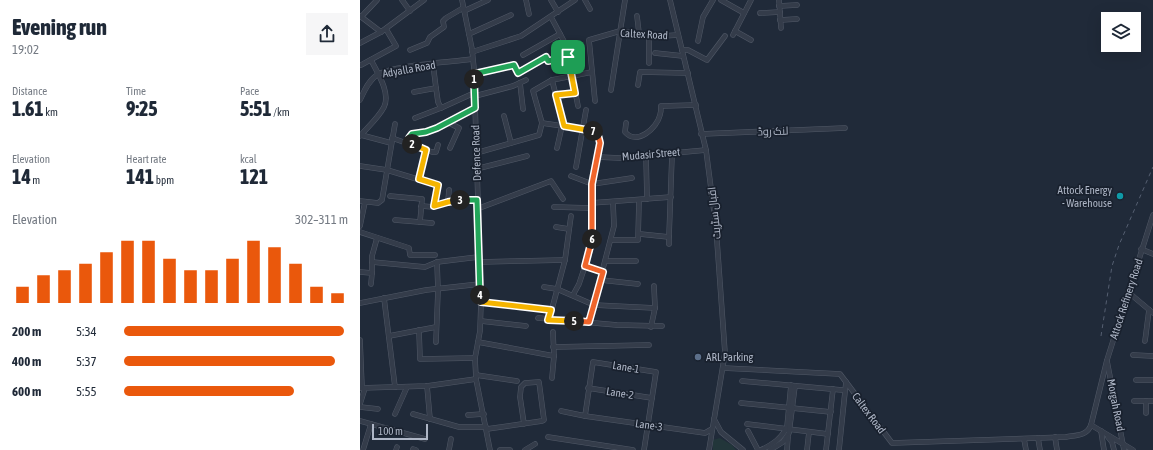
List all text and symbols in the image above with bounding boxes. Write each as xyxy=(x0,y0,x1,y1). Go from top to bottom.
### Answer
map controls xyxy=(1101,12,1141,52)
button: layers xyxy=(1101,12,1141,52)
button: share xyxy=(306,13,348,55)
text: Evening run xyxy=(12,14,107,40)
street label: Caltex Road xyxy=(620,27,668,41)
pin xyxy=(551,40,585,74)
text: 19:02 xyxy=(12,42,39,57)
icon: arrive xyxy=(557,46,579,68)
street label: Adyalla Road xyxy=(382,58,436,80)
pin: 1 xyxy=(464,69,484,89)
text: 1 xyxy=(471,73,477,85)
text: Distance xyxy=(12,85,47,97)
text: Time xyxy=(126,85,146,97)
text: Pace xyxy=(240,85,259,97)
text: 1.61 xyxy=(12,97,44,120)
text: 9:25 xyxy=(126,97,158,120)
text: 5:51 xyxy=(240,97,272,120)
text: km xyxy=(44,106,58,118)
text: /km xyxy=(272,106,290,118)
pin: 7 xyxy=(583,121,603,141)
street label: لنک روڈ xyxy=(757,124,789,139)
street label: Defence Road xyxy=(469,125,483,181)
text: 7 xyxy=(590,125,596,137)
pin: 2 xyxy=(402,134,422,154)
text: 2 xyxy=(409,138,415,150)
street label: Mudasir Street xyxy=(621,145,681,163)
text: Elevation xyxy=(12,153,50,165)
text: Heart rate xyxy=(126,153,167,165)
text: kcal xyxy=(240,153,257,165)
text: 14 xyxy=(12,165,31,188)
text: 141 xyxy=(126,165,154,188)
text: 121 xyxy=(240,165,268,188)
text: m xyxy=(31,174,40,186)
text: bpm xyxy=(154,174,174,186)
place label: Attock Energy - Warehouse xyxy=(1058,184,1112,209)
street label: اقبال سٹریٹ xyxy=(705,186,724,240)
pin: 3 xyxy=(450,190,470,210)
marker: Attock Energy - Warehouse xyxy=(1115,191,1125,201)
text: 3 xyxy=(457,194,463,206)
text: Elevation xyxy=(12,212,57,227)
text: 302–311 m xyxy=(295,212,348,227)
pin: 6 xyxy=(582,229,602,249)
text: 6 xyxy=(589,233,595,245)
street label: Attock Refinery Road xyxy=(1107,257,1145,341)
pin: 4 xyxy=(470,285,490,305)
text: 4 xyxy=(477,289,483,301)
pin: 5 xyxy=(564,311,584,331)
text: 5 xyxy=(571,315,577,327)
text: 200 m xyxy=(12,324,41,339)
text: 5:34 xyxy=(76,324,97,339)
place label: ARL Parking xyxy=(706,351,754,363)
marker: ARL Parking xyxy=(693,352,703,362)
text: 400 m xyxy=(12,354,41,369)
text: 5:37 xyxy=(76,354,97,369)
street label: Lane-1 xyxy=(612,359,640,375)
street label: Morgah Road xyxy=(1105,378,1127,432)
text: 600 m xyxy=(12,384,41,399)
text: 5:55 xyxy=(76,384,97,399)
street label: Lane-2 xyxy=(605,385,635,401)
street label: Caltex Road xyxy=(850,390,888,436)
street label: Lane-3 xyxy=(634,417,664,433)
scale bar xyxy=(372,422,428,441)
text: 100 m xyxy=(378,425,403,437)

